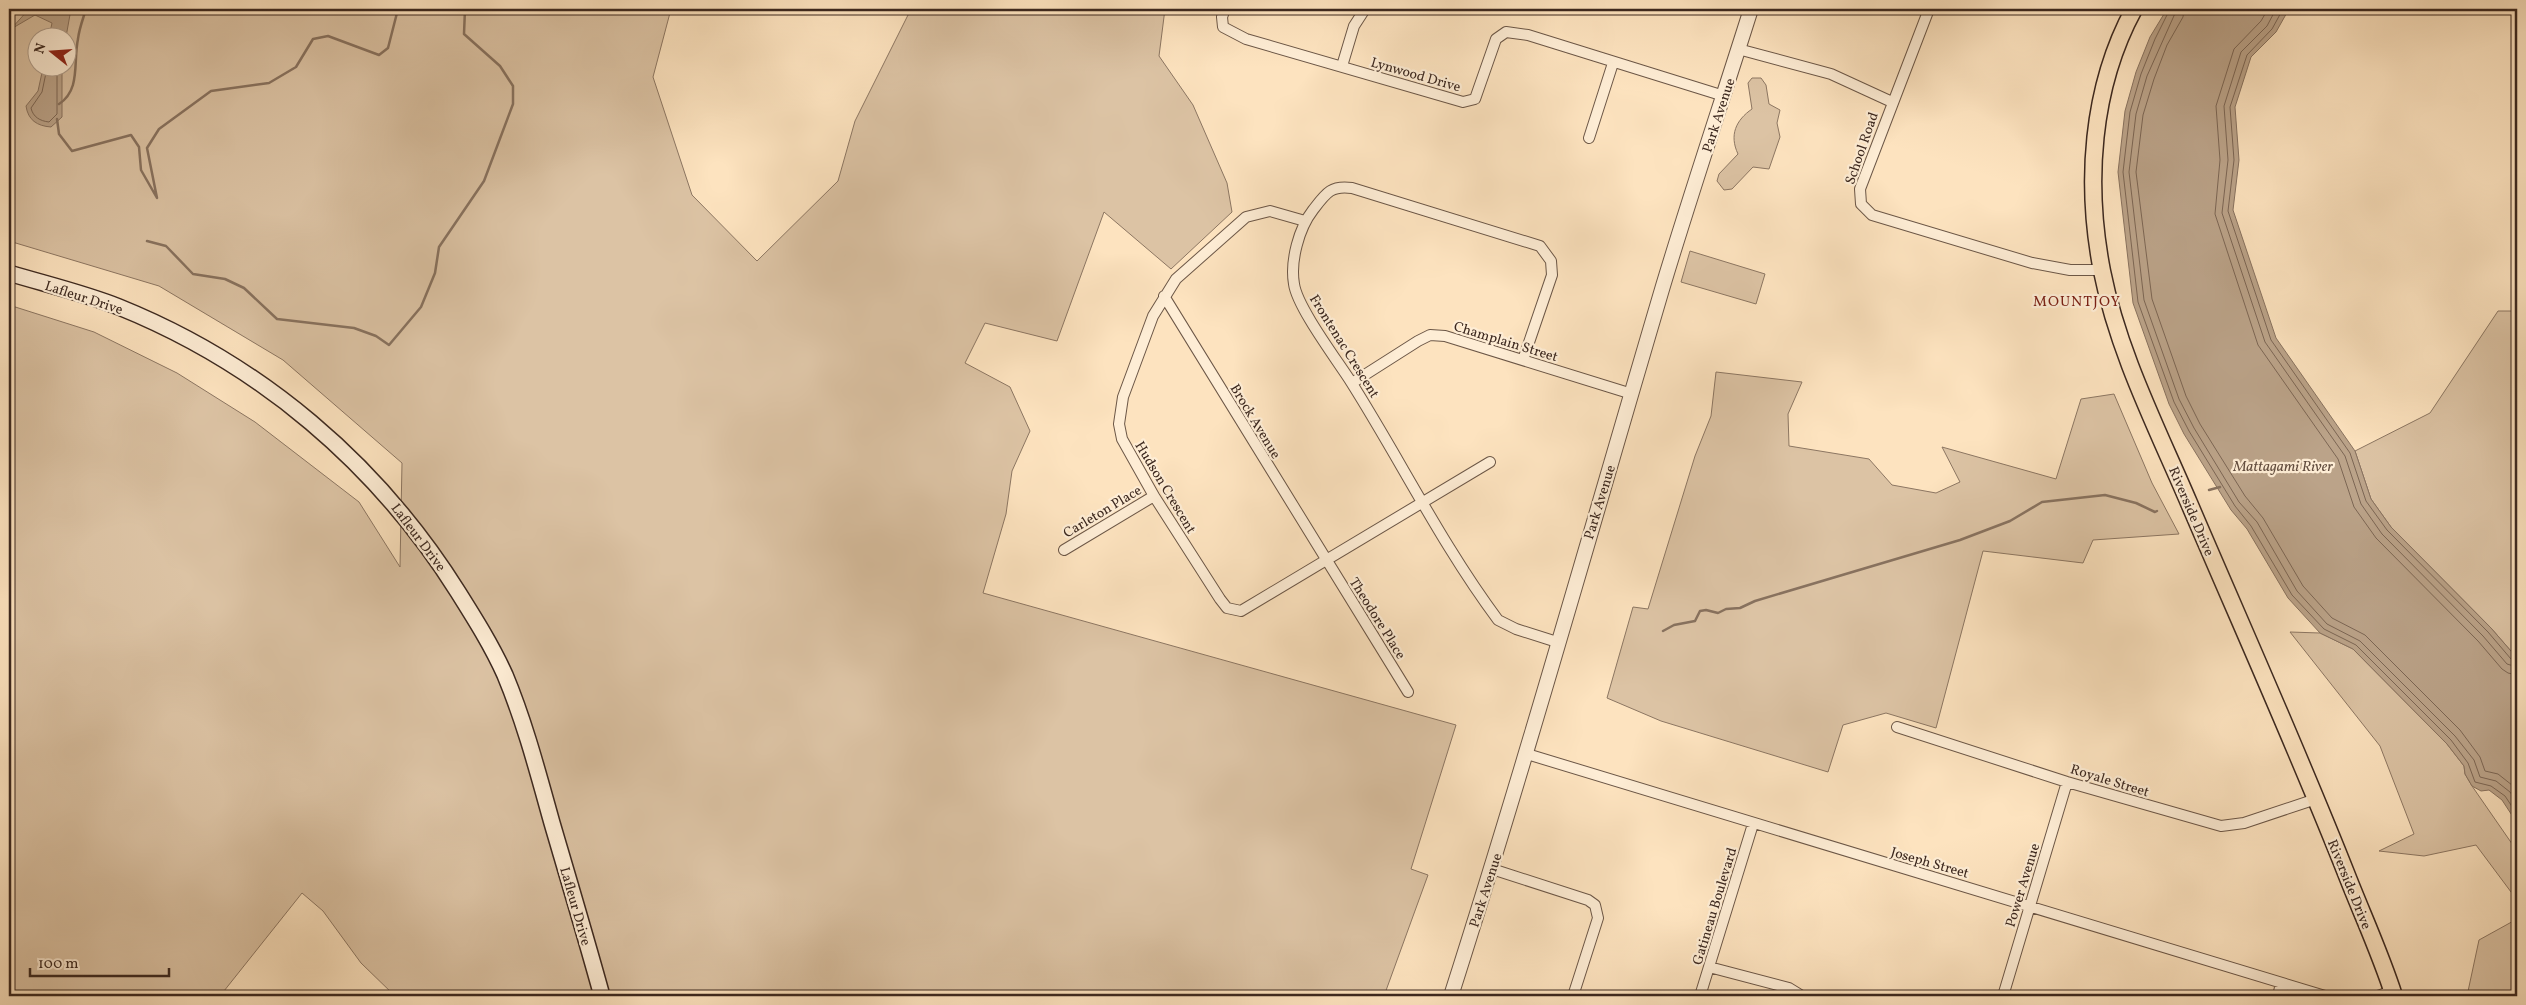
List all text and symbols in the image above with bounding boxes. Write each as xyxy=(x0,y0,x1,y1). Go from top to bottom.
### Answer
north arrow xyxy=(28,28,78,78)
text: N xyxy=(30,41,52,56)
street label: Lynwood Drive xyxy=(1368,54,1463,97)
street label: Park Avenue xyxy=(1698,75,1741,155)
street label: School Road xyxy=(1841,110,1884,187)
street label: Lafleur Drive xyxy=(42,277,125,320)
street label: Frontenac Crescent xyxy=(1304,291,1383,402)
district label: MOUNTJOY xyxy=(2033,292,2121,313)
street label: Champlain Street xyxy=(1451,318,1560,367)
street label: Brock Avenue xyxy=(1225,381,1285,463)
street label: Hudson Crescent xyxy=(1130,438,1200,538)
water label: Mattagami River xyxy=(2232,457,2333,478)
street label: Park Avenue xyxy=(1580,462,1621,542)
street label: Riverside Drive xyxy=(2163,464,2218,559)
street label: Carleton Place xyxy=(1060,481,1146,543)
street label: Lafleur Drive xyxy=(386,500,450,576)
street label: Theodore Place xyxy=(1344,574,1410,664)
street label: Royale Street xyxy=(2068,760,2151,802)
street label: Riverside Drive xyxy=(2322,837,2375,933)
street label: Power Avenue xyxy=(2002,841,2045,930)
street label: Joseph Street xyxy=(1888,843,1971,884)
street label: Gatineau Boulevard xyxy=(1689,845,1742,967)
street label: Park Avenue xyxy=(1465,850,1508,930)
street label: Lafleur Drive xyxy=(554,865,595,948)
scale bar xyxy=(30,945,169,977)
text: 100 m xyxy=(38,954,78,975)

